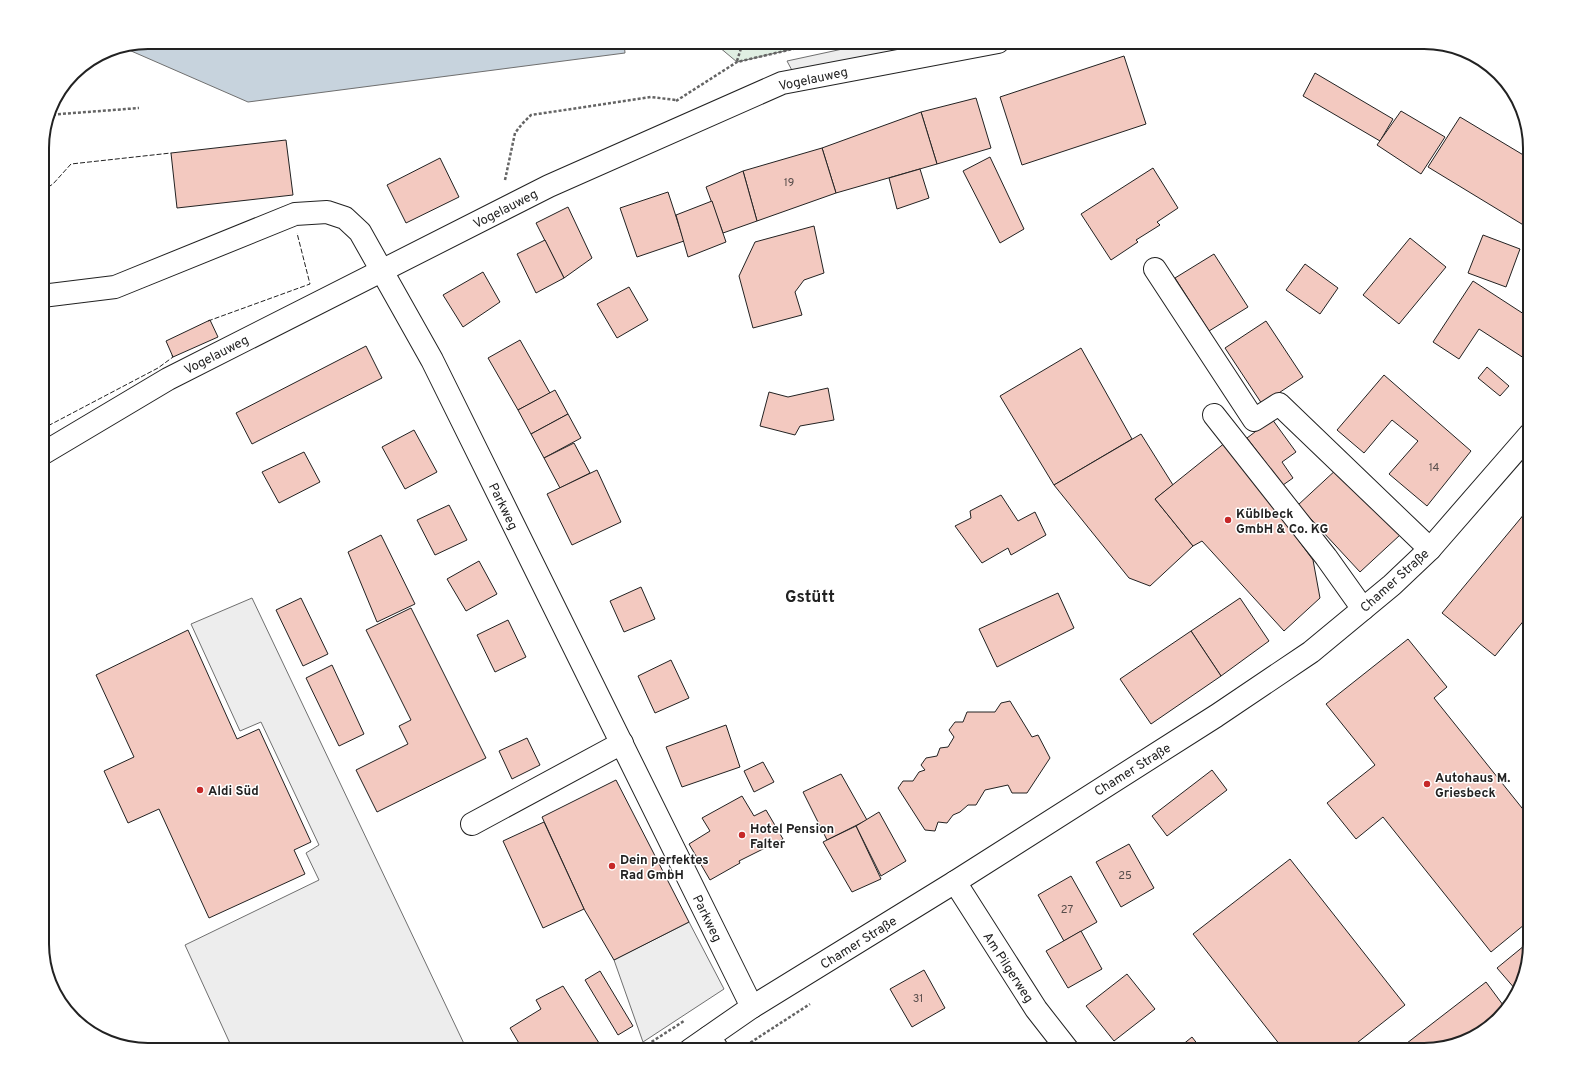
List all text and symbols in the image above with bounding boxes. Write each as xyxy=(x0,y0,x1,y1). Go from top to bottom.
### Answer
street label: Vogelauweg xyxy=(777,65,849,95)
house number: 19 xyxy=(784,176,794,190)
street label: Vogelauweg xyxy=(471,187,541,233)
street label: Vogelauweg xyxy=(182,333,252,379)
house number: 14 xyxy=(1429,461,1440,475)
street label: Parkweg xyxy=(484,481,520,533)
place label: Küblbeck GmbH & Co. KG xyxy=(1236,507,1329,538)
marker: Küblbeck GmbH & Co. KG xyxy=(1223,515,1233,525)
street label: Chamer Straße xyxy=(1358,546,1433,617)
district label: Gstütt xyxy=(785,587,835,609)
street label: Chamer Straße xyxy=(1092,741,1174,801)
place label: Autohaus M. Griesbeck xyxy=(1435,771,1511,802)
marker: Autohaus M. Griesbeck xyxy=(1422,779,1432,789)
place label: Aldi Süd xyxy=(208,784,259,800)
marker: Aldi Süd xyxy=(195,785,205,795)
place label: Hotel Pension Falter xyxy=(750,822,834,853)
marker: Hotel Pension Falter xyxy=(737,830,747,840)
place label: Dein perfektes Rad GmbH xyxy=(620,853,709,884)
marker: Dein perfektes Rad GmbH xyxy=(607,861,617,871)
house number: 25 xyxy=(1118,869,1132,883)
street label: Parkweg xyxy=(688,893,724,945)
house number: 27 xyxy=(1061,903,1073,917)
street label: Chamer Straße xyxy=(818,914,900,974)
street label: Am Pilgerweg xyxy=(979,930,1036,1006)
house number: 31 xyxy=(913,992,923,1006)

